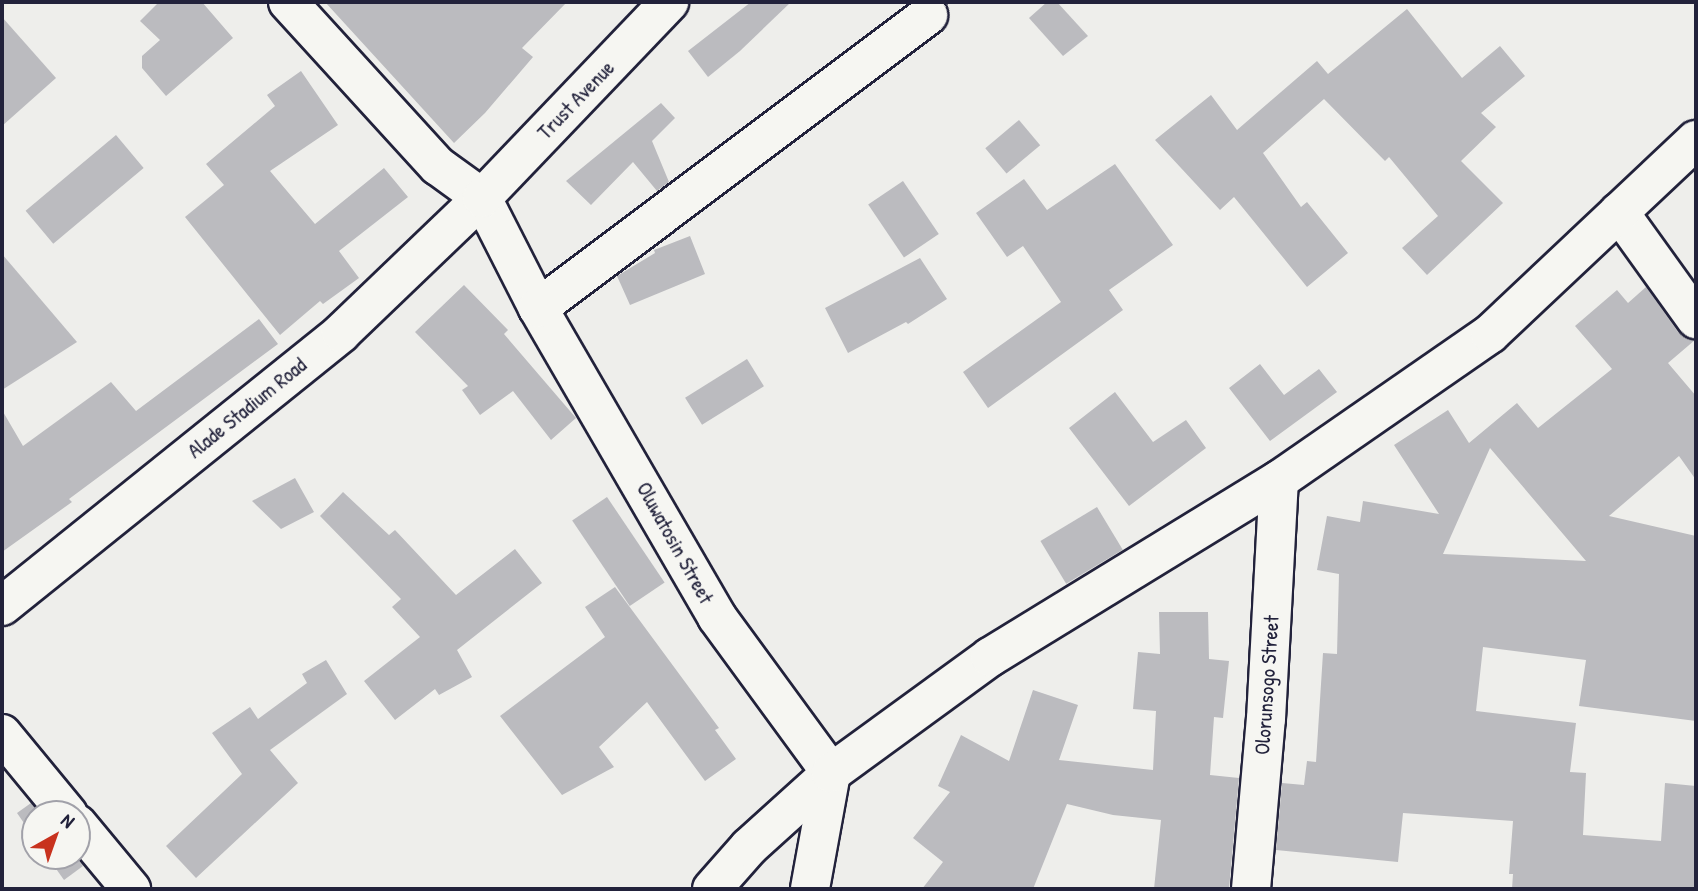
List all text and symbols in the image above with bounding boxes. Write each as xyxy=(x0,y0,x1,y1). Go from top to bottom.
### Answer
street label: Trust Avenue xyxy=(532,55,620,145)
street label: Alade Stadium Road xyxy=(183,352,311,464)
street label: Oluwatosin Street xyxy=(631,478,719,608)
street label: Olorunsogo Street xyxy=(1250,614,1284,756)
north arrow xyxy=(21,800,91,870)
text: N xyxy=(56,807,80,834)

